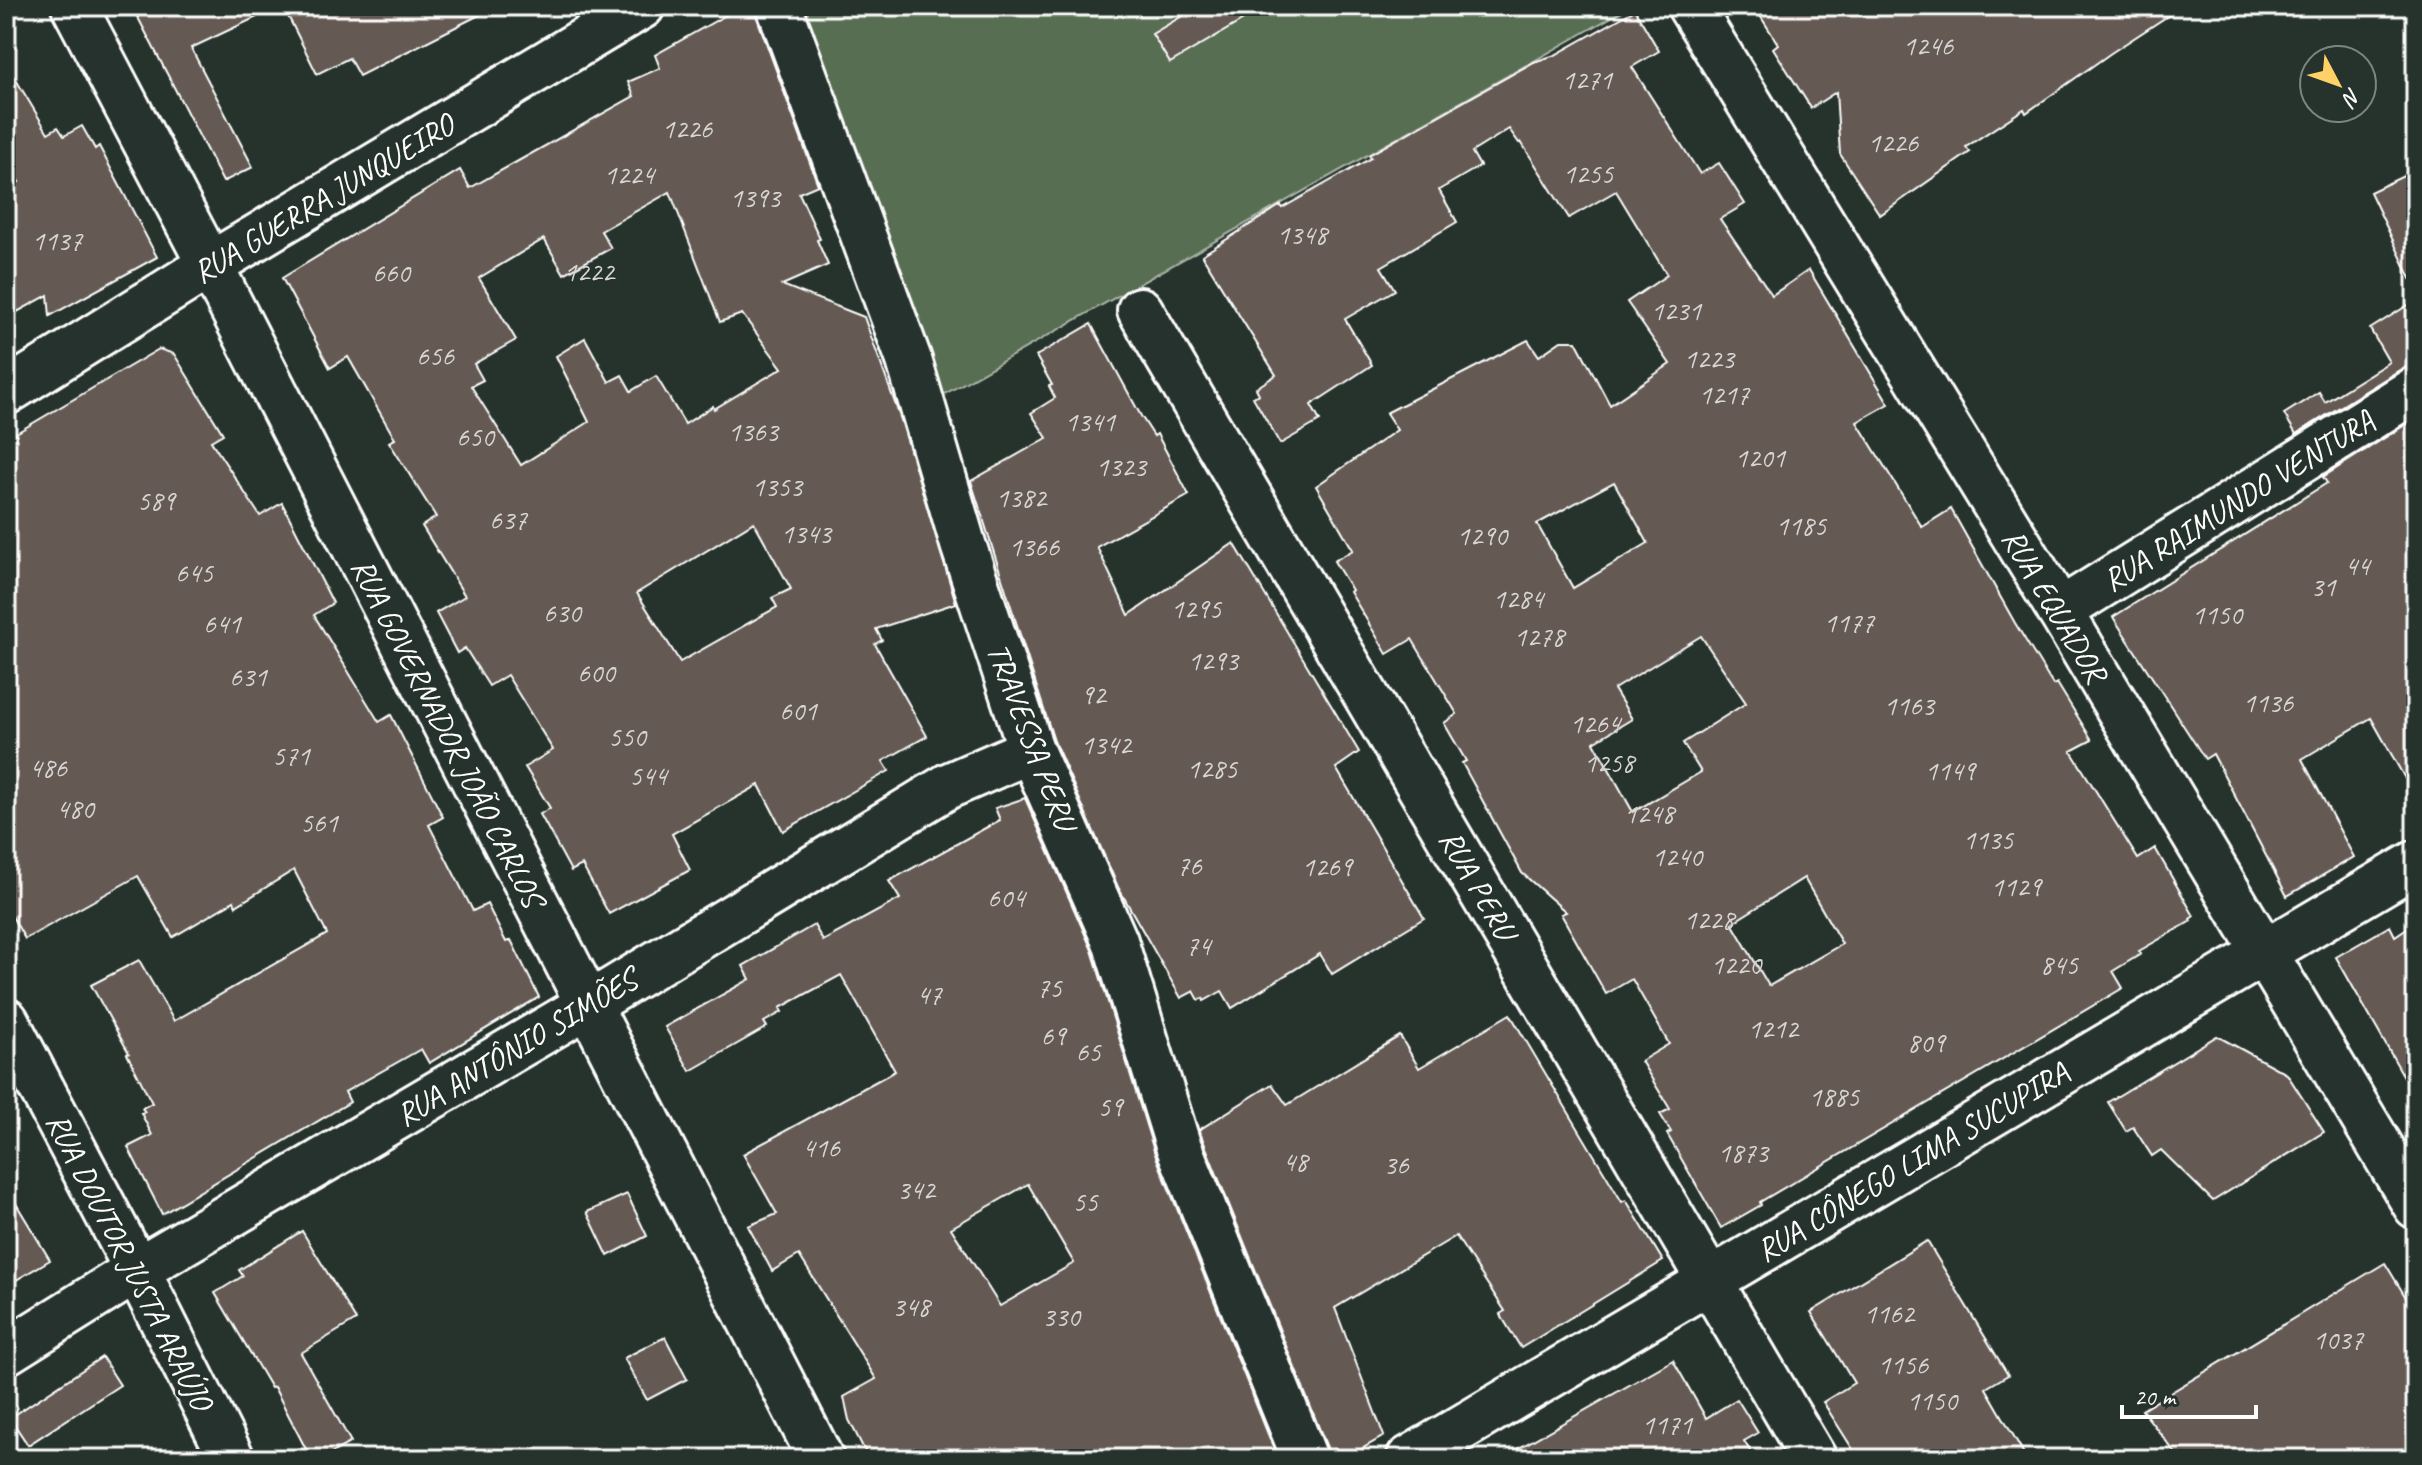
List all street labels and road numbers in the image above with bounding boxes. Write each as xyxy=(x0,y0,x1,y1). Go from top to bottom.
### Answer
street label: RUA GUERRA JUNQUEIRO xyxy=(185,103,464,293)
street label: RUA RAIMUNDO VENTURA xyxy=(2095,400,2382,601)
street label: RUA EQUADOR xyxy=(1993,521,2118,693)
street label: RUA GOVERNADOR JOÃO CARLOS xyxy=(342,551,556,919)
street label: TRAVESSA PERU xyxy=(977,637,1088,840)
street label: RUA PERU xyxy=(1430,822,1528,951)
street label: RUA ANTÔNIO SIMÕES xyxy=(388,956,650,1136)
street label: RUA CÔNEGO LIMA SUCUPIRA xyxy=(1749,1051,2077,1271)
street label: RUA DOUTOR JUSTA ARAÚJO xyxy=(37,1106,224,1419)

